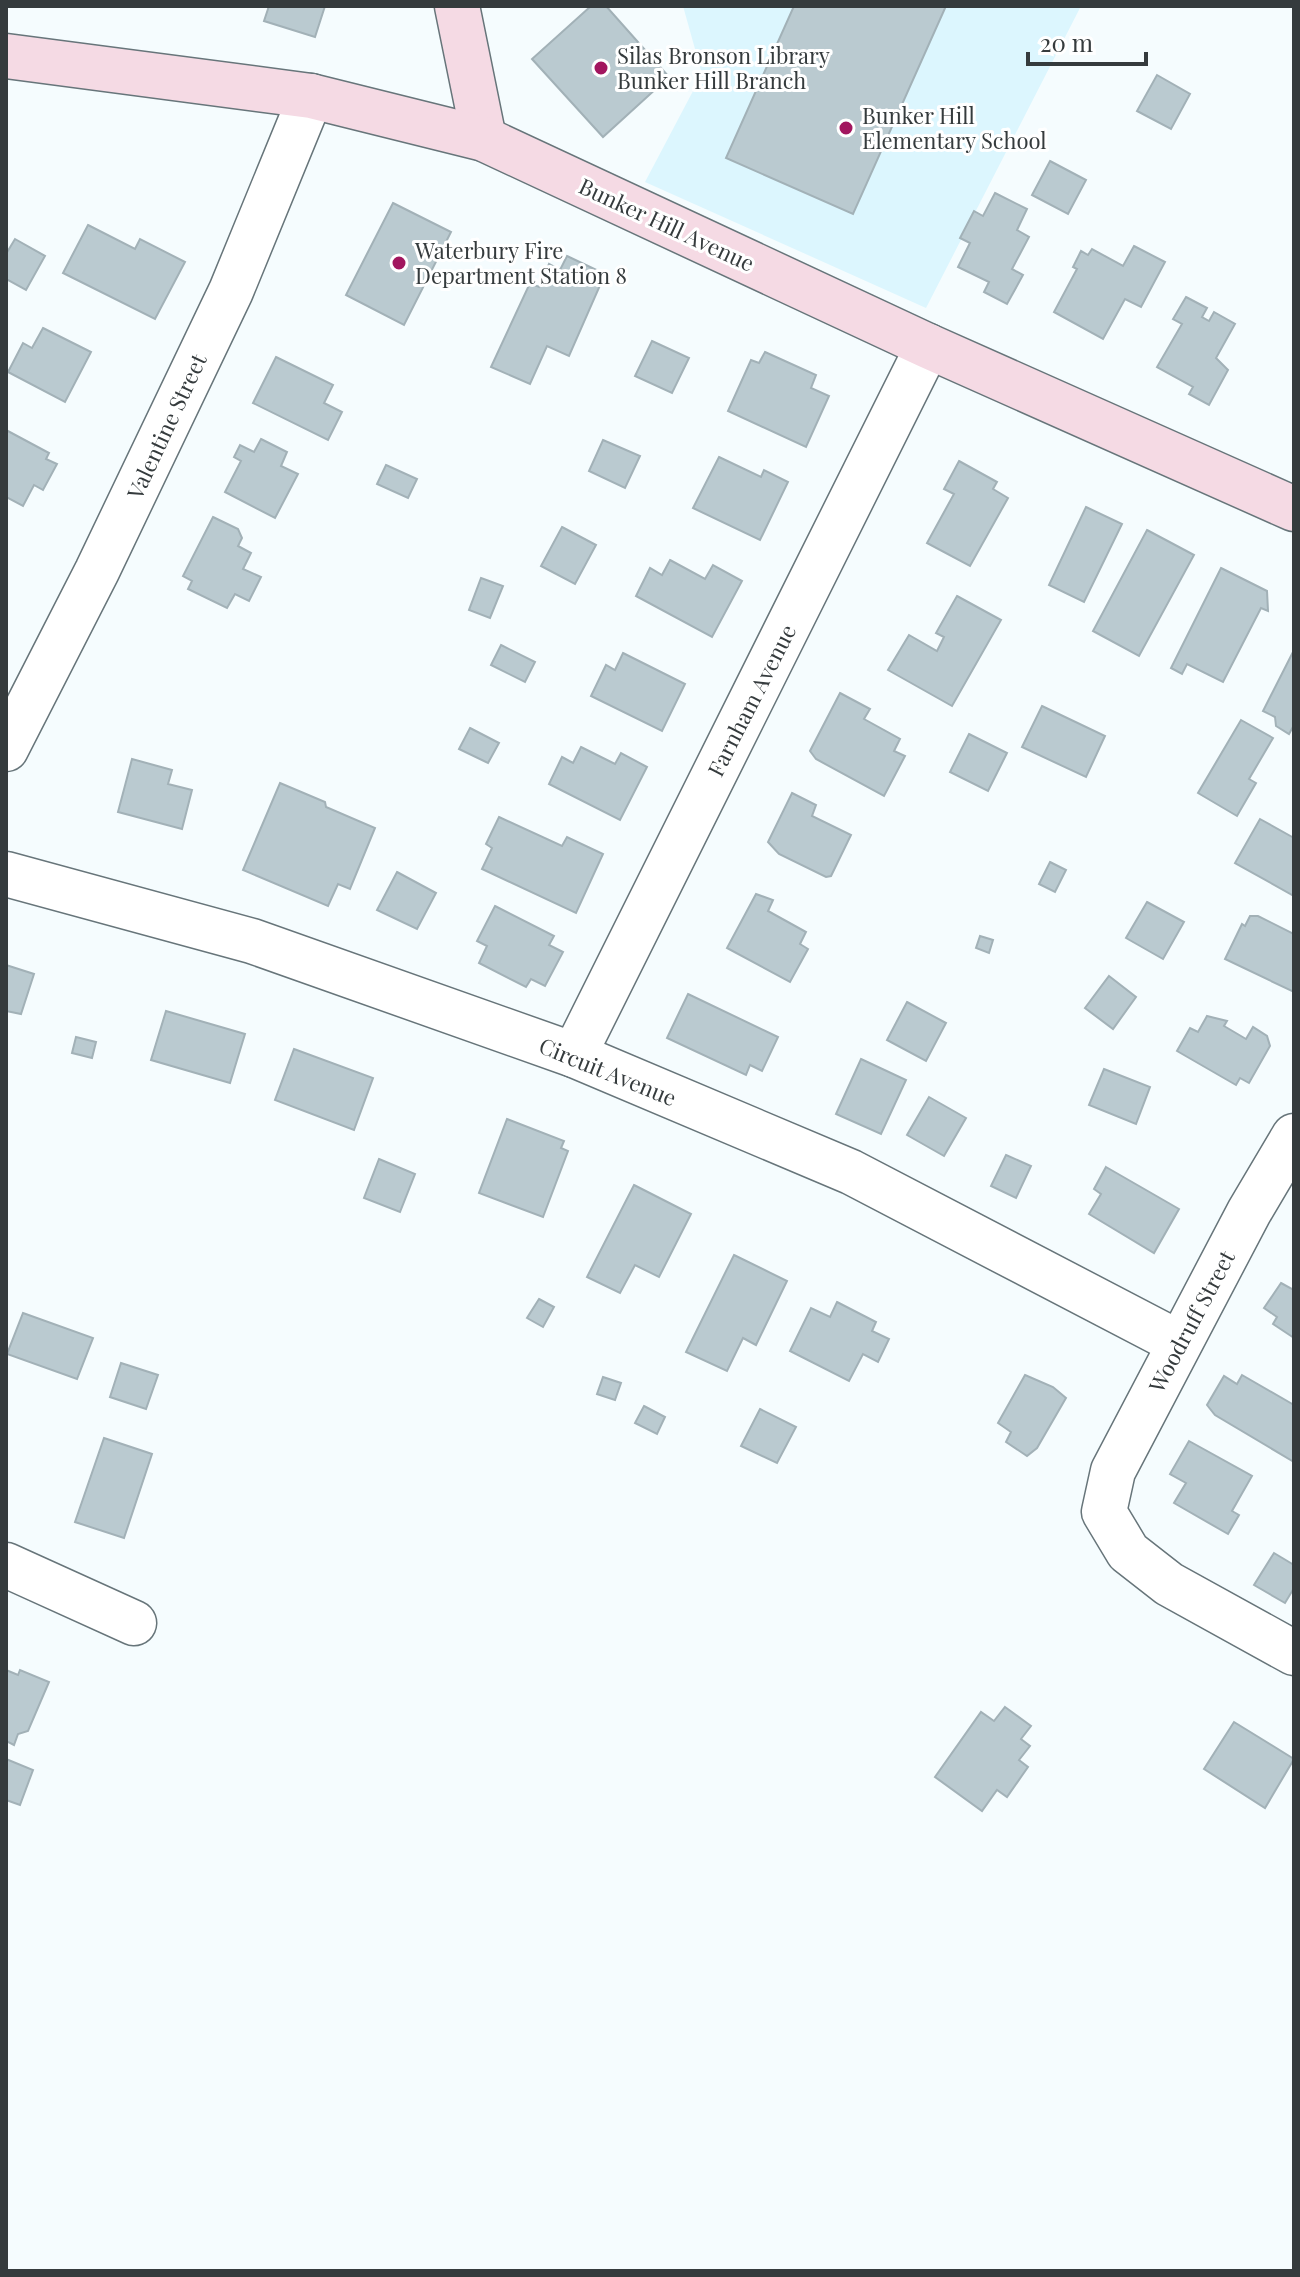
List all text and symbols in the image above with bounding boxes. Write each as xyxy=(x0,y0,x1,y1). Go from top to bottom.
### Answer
scale bar xyxy=(1028,16,1146,66)
text: 20 m xyxy=(1040,26,1093,58)
place label: Silas Bronson Library Bunker Hill Branch xyxy=(617,40,830,95)
marker: Silas Bronson Library Bunker Hill Branch xyxy=(592,59,610,77)
place label: Bunker Hill Elementary School xyxy=(862,100,1047,155)
marker: Bunker Hill Elementary School xyxy=(837,119,855,137)
street label: Bunker Hill Avenue xyxy=(575,170,759,278)
place label: Waterbury Fire Department Station 8 xyxy=(414,235,627,290)
marker: Waterbury Fire Department Station 8 xyxy=(390,254,408,272)
street label: Valentine Street xyxy=(119,347,213,504)
street label: Farnham Avenue xyxy=(700,619,802,781)
street label: Circuit Avenue xyxy=(535,1030,681,1112)
street label: Woodruff Street xyxy=(1140,1244,1242,1398)

